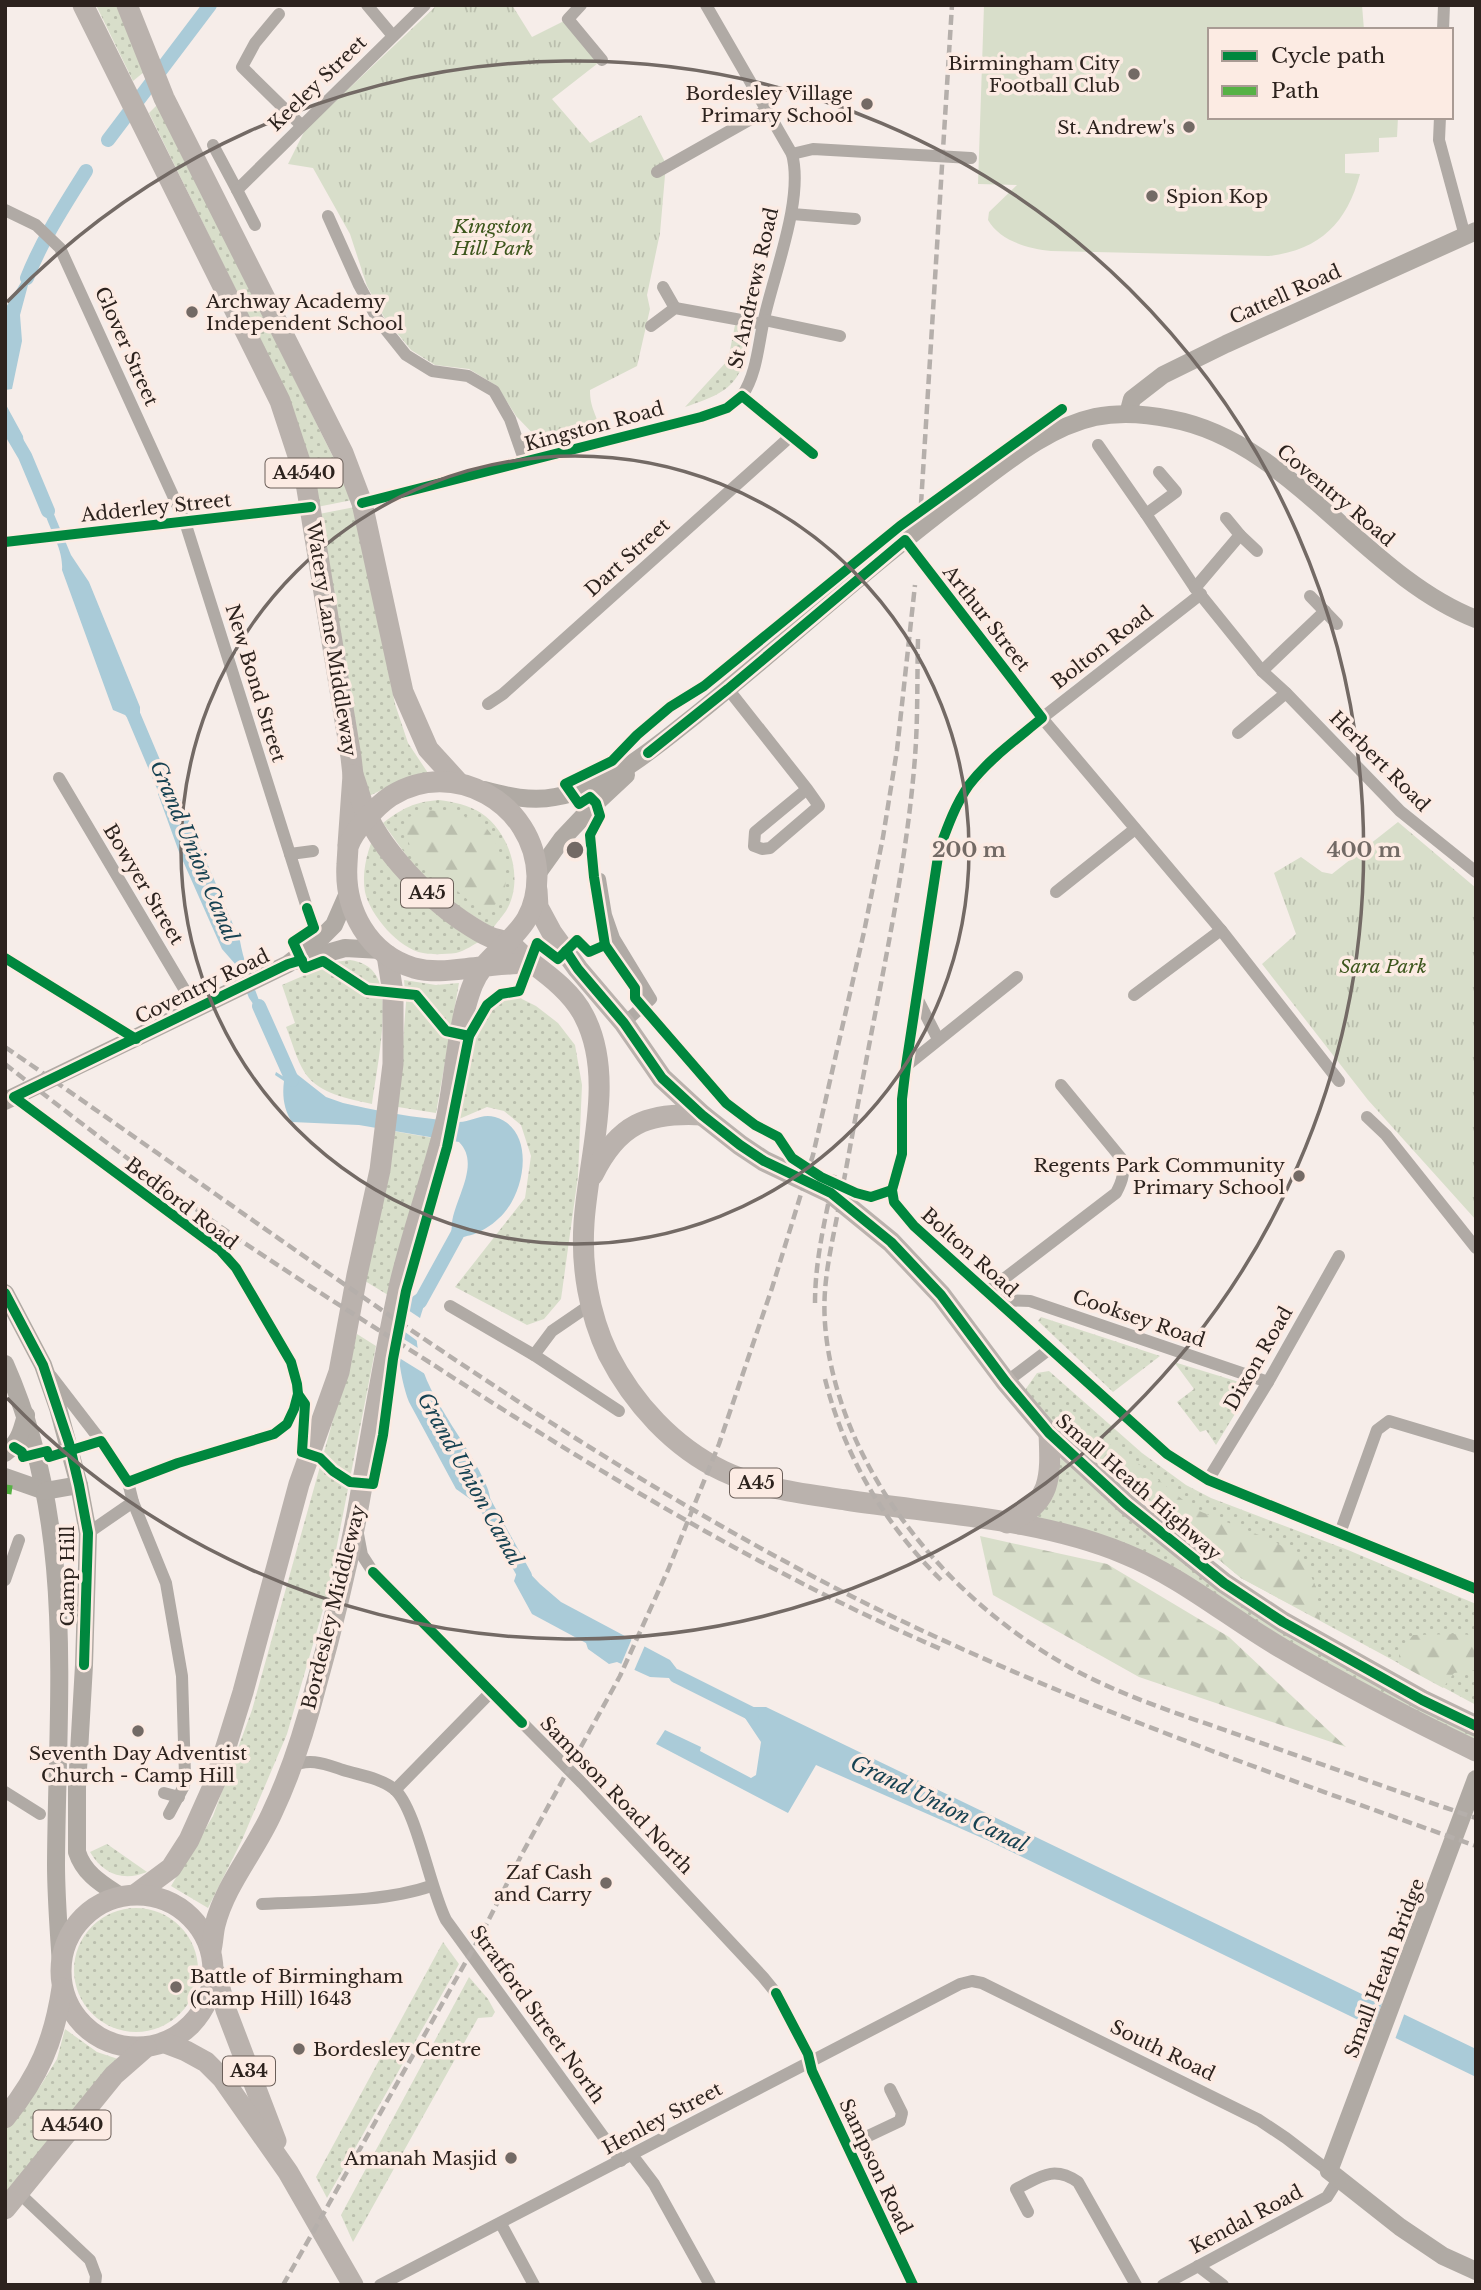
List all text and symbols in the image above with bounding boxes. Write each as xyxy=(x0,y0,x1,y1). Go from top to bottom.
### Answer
legend xyxy=(1208,28,1453,119)
street label: Keeley Street xyxy=(264,30,372,136)
text: Cycle path xyxy=(1271,43,1385,69)
place label: Birmingham City Football Club xyxy=(948,52,1120,97)
marker: Birmingham City Football Club xyxy=(1126,66,1142,82)
text: Path xyxy=(1271,78,1319,104)
place label: Bordesley Village Primary School xyxy=(685,82,853,127)
marker: Bordesley Village Primary School xyxy=(859,96,875,112)
place label: St. Andrew's xyxy=(1057,116,1175,139)
marker: St. Andrew's xyxy=(1181,119,1197,135)
place label: Spion Kop xyxy=(1166,185,1268,208)
marker: Spion Kop xyxy=(1144,188,1160,204)
street label: St Andrews Road xyxy=(724,205,783,371)
park label: Kingston Hill Park xyxy=(451,215,534,260)
street label: Cattell Road xyxy=(1226,260,1345,329)
street label: Glover Street xyxy=(90,283,163,410)
place label: Archway Academy Independent School xyxy=(205,290,404,335)
marker: Archway Academy Independent School xyxy=(184,304,200,320)
street label: Kingston Road xyxy=(522,397,666,456)
street label: Coventry Road xyxy=(1272,440,1399,551)
road number: A4540 xyxy=(266,458,342,488)
street label: Adderley Street xyxy=(79,488,233,527)
street label: Dart Street xyxy=(580,513,675,601)
street label: Watery Lane Middleway xyxy=(301,519,361,758)
street label: Arthur Street xyxy=(938,560,1036,676)
street label: New Bond Street xyxy=(221,601,291,766)
street label: Bolton Road xyxy=(1047,601,1158,694)
street label: Herbert Road xyxy=(1325,706,1435,816)
water label: Grand Union Canal xyxy=(144,757,244,946)
street label: Bowyer Street xyxy=(99,820,189,949)
text: 200 m xyxy=(932,837,1006,863)
text: 400 m xyxy=(1327,837,1401,863)
centre of rings xyxy=(563,838,587,862)
road number: A45 xyxy=(401,878,453,908)
street label: Coventry Road xyxy=(131,944,273,1029)
park label: Sara Park xyxy=(1339,955,1427,978)
street label: Bedford Road xyxy=(121,1152,242,1254)
place label: Regents Park Community Primary School xyxy=(1033,1154,1285,1199)
marker: Regents Park Community Primary School xyxy=(1291,1168,1307,1184)
street label: Bolton Road xyxy=(917,1203,1023,1302)
street label: Cooksey Road xyxy=(1070,1285,1208,1352)
street label: Dixon Road xyxy=(1219,1302,1297,1414)
water label: Grand Union Canal xyxy=(412,1388,529,1571)
street label: Small Heath Highway xyxy=(1051,1409,1226,1565)
road number: A45 xyxy=(730,1468,782,1498)
street label: Bordesley Middleway xyxy=(297,1502,370,1712)
street label: Camp Hill xyxy=(56,1526,79,1626)
street label: Sampson Road North xyxy=(535,1712,698,1879)
marker: Seventh Day Adventist Church - Camp Hill xyxy=(130,1723,146,1739)
place label: Seventh Day Adventist Church - Camp Hill xyxy=(29,1742,248,1787)
water label: Grand Union Canal xyxy=(846,1750,1032,1858)
place label: Zaf Cash and Carry xyxy=(494,1861,592,1906)
marker: Zaf Cash and Carry xyxy=(598,1875,614,1891)
street label: Small Heath Bridge xyxy=(1340,1875,1429,2061)
street label: Stratford Street North xyxy=(465,1921,610,2108)
place label: Battle of Birmingham (Camp Hill) 1643 xyxy=(190,1965,403,2010)
marker: Battle of Birmingham (Camp Hill) 1643 xyxy=(168,1979,184,1995)
street label: South Road xyxy=(1107,2015,1219,2086)
place label: Bordesley Centre xyxy=(313,2038,481,2061)
marker: Bordesley Centre xyxy=(291,2041,307,2057)
road number: A34 xyxy=(223,2056,275,2085)
street label: Henley Street xyxy=(599,2077,727,2160)
street label: Sampson Road xyxy=(834,2095,917,2237)
road number: A4540 xyxy=(34,2110,110,2140)
place label: Amanah Masjid xyxy=(343,2147,497,2170)
marker: Amanah Masjid xyxy=(503,2150,519,2166)
street label: Kendal Road xyxy=(1186,2180,1306,2259)

